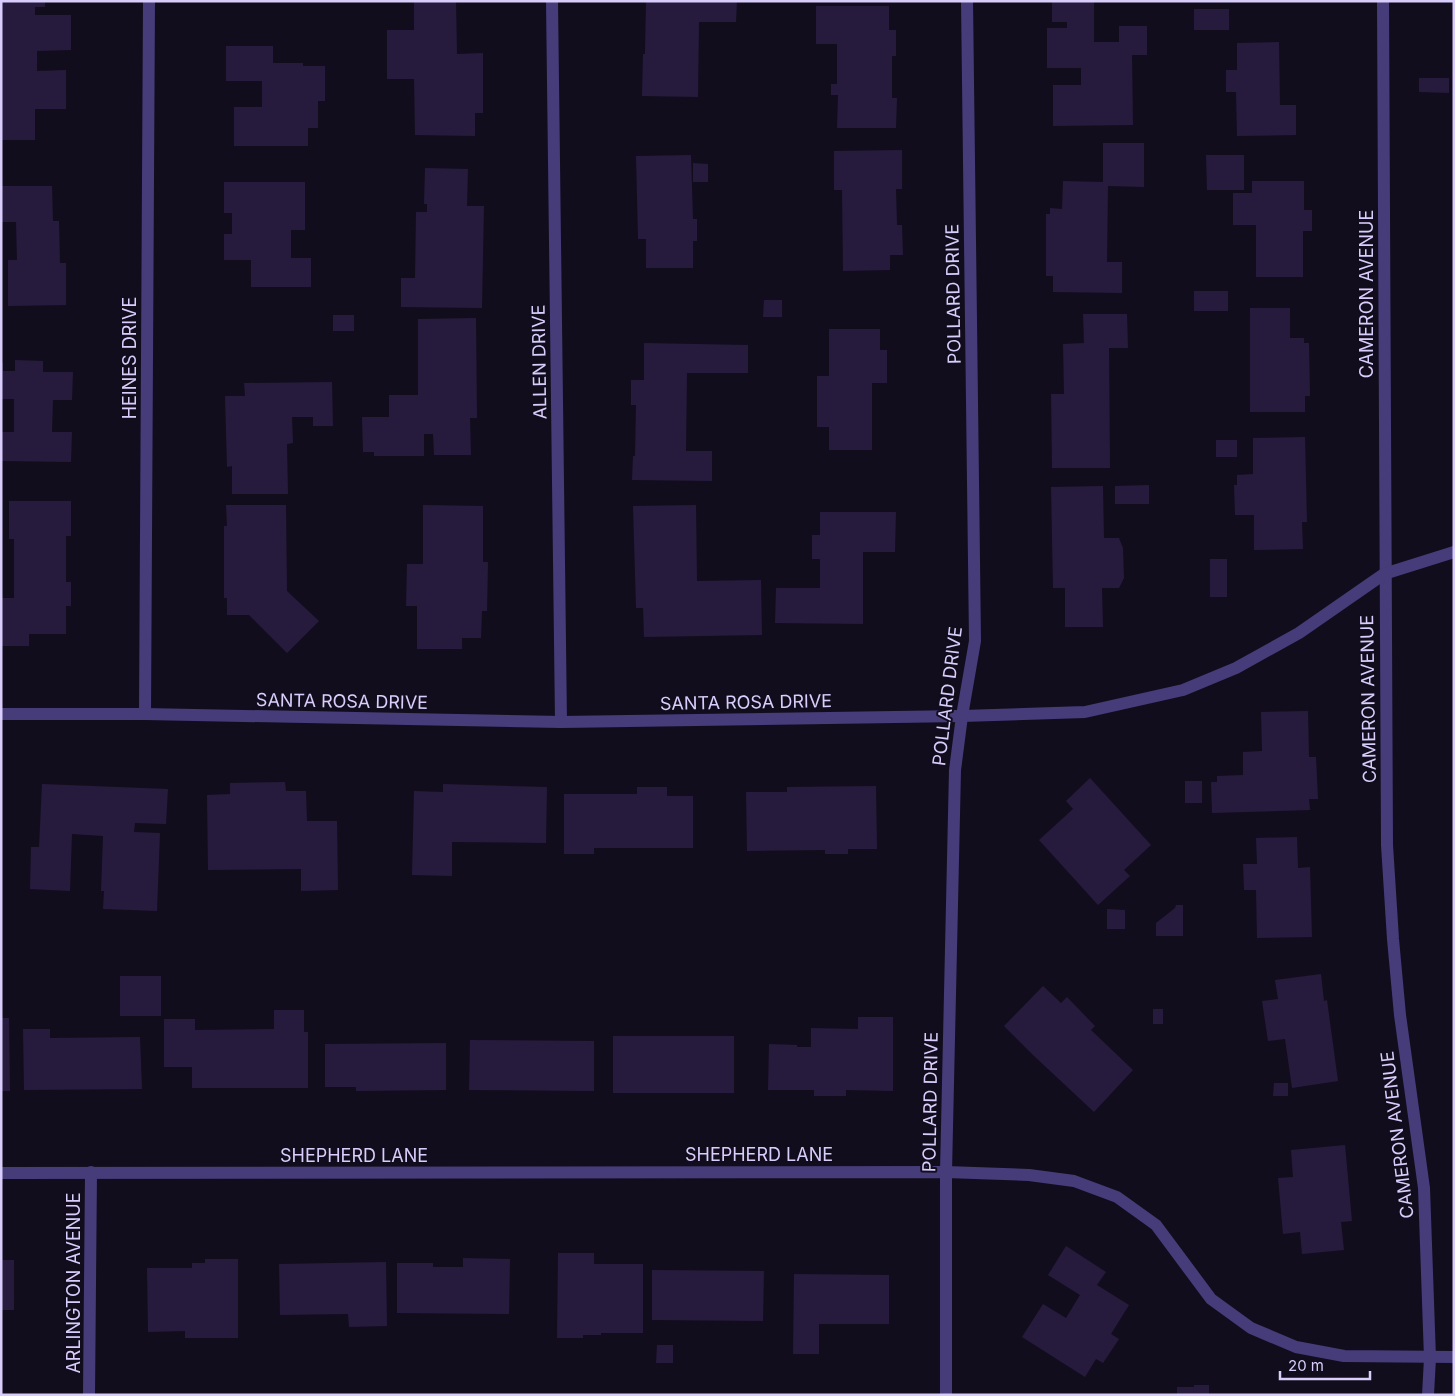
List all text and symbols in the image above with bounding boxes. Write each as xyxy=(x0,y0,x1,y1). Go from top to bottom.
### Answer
street label: CAMERON AVENUE xyxy=(1356,210,1377,378)
street label: POLLARD DRIVE xyxy=(941,224,965,364)
street label: HEINES DRIVE xyxy=(119,297,140,419)
street label: ALLEN DRIVE xyxy=(527,304,551,420)
street label: CAMERON AVENUE xyxy=(1356,615,1380,783)
street label: POLLARD DRIVE xyxy=(928,625,966,767)
street label: SANTA ROSA DRIVE xyxy=(256,689,428,713)
street label: SANTA ROSA DRIVE xyxy=(660,690,832,714)
street label: POLLARD DRIVE xyxy=(918,1032,942,1172)
street label: CAMERON AVENUE xyxy=(1376,1050,1418,1220)
street label: SHEPHERD LANE xyxy=(685,1144,833,1165)
street label: SHEPHERD LANE xyxy=(280,1145,428,1166)
street label: ARLINGTON AVENUE xyxy=(63,1192,84,1374)
scale bar xyxy=(1280,1348,1370,1380)
text: 20 m xyxy=(1288,1356,1324,1375)

